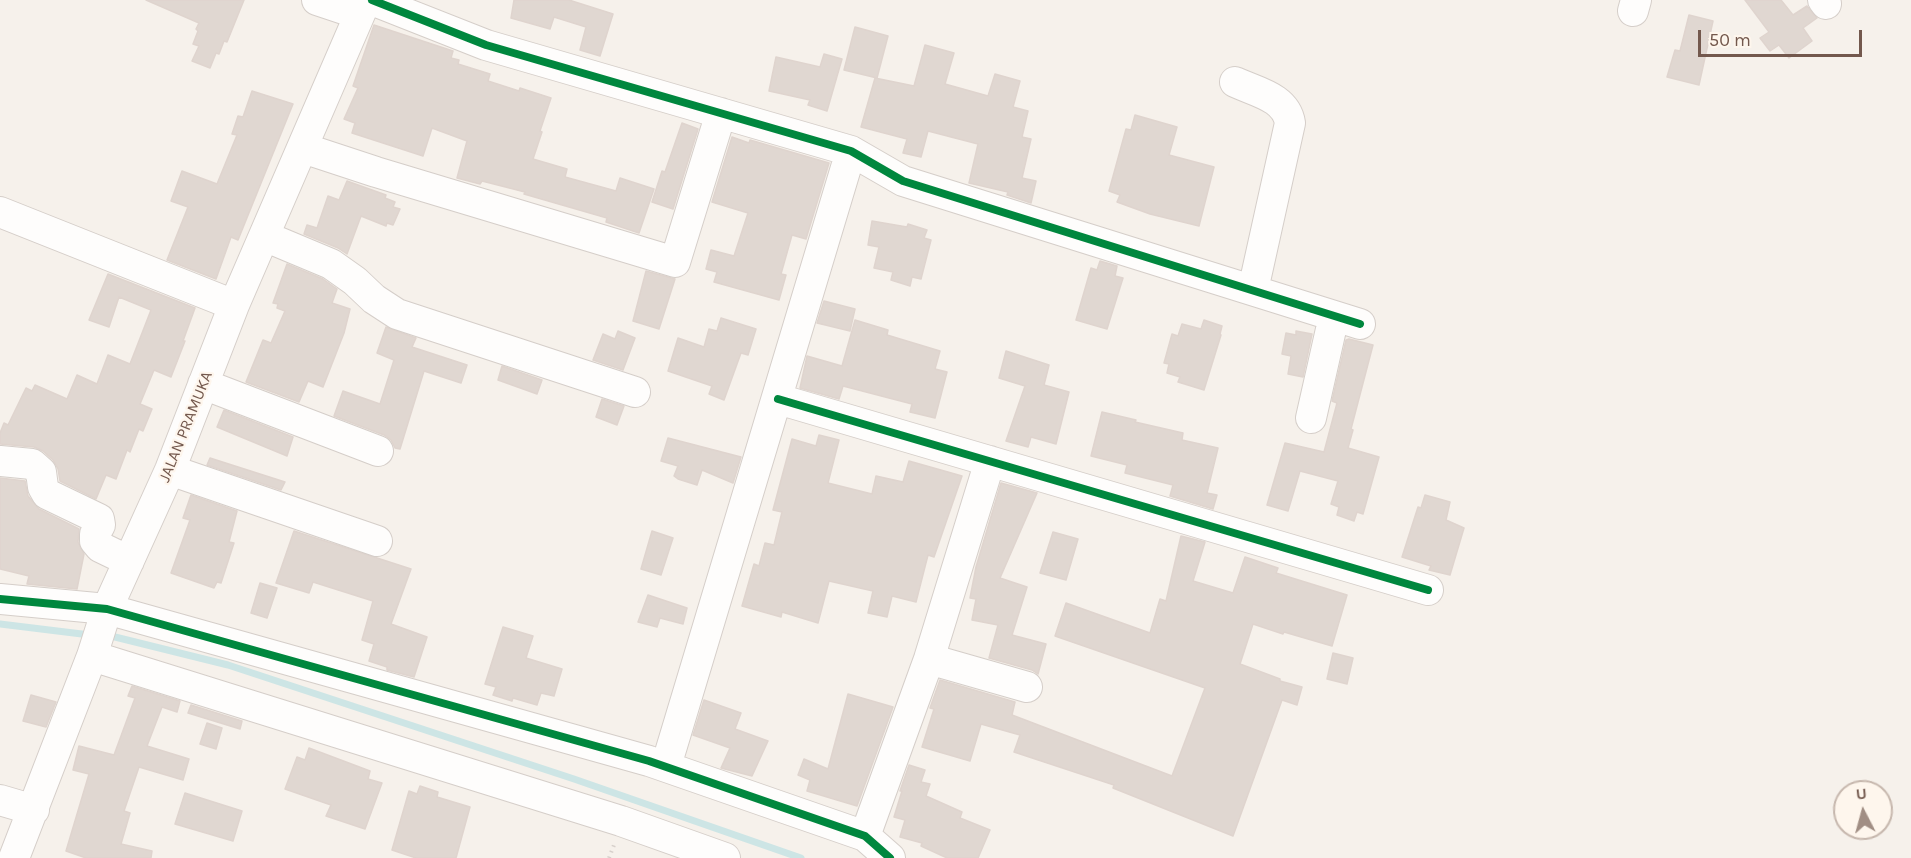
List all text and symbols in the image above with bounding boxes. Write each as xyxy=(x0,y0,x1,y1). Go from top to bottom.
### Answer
scale bar xyxy=(1701,18,1864,56)
text: 50 m xyxy=(1709,29,1751,51)
street label: JALAN PRAMUKA xyxy=(155,369,217,485)
north arrow xyxy=(1833,780,1893,840)
text: U xyxy=(1855,784,1868,804)

